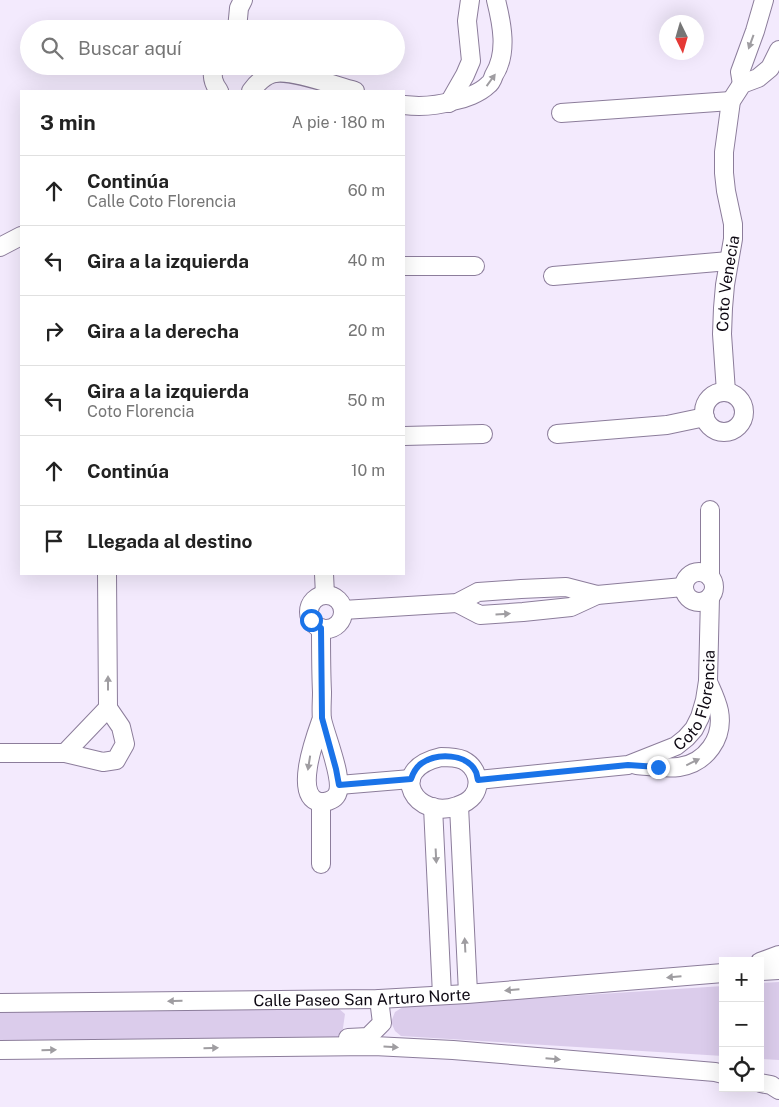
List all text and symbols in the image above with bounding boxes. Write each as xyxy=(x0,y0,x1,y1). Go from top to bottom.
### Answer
north arrow xyxy=(659,15,704,60)
search box xyxy=(20,20,405,75)
icon: search xyxy=(38,34,66,62)
one-way arrow xyxy=(747,35,754,50)
text: Buscar aquí xyxy=(78,37,182,59)
one-way arrow xyxy=(486,73,496,87)
text: 3 min xyxy=(40,110,96,135)
text: A pie · 180 m xyxy=(292,113,385,132)
text: Continúa xyxy=(87,170,169,192)
icon: ahead xyxy=(40,177,68,205)
text: 60 m xyxy=(348,181,385,200)
text: Calle Coto Florencia xyxy=(87,192,236,211)
street label: Coto Venecia xyxy=(713,234,743,332)
icon: left xyxy=(40,247,68,275)
text: Gira a la izquierda xyxy=(87,250,249,272)
text: 40 m xyxy=(347,251,385,270)
icon: right xyxy=(40,317,68,345)
text: Gira a la derecha xyxy=(87,320,239,342)
text: 20 m xyxy=(348,321,385,340)
text: Gira a la izquierda xyxy=(87,380,249,402)
icon: left xyxy=(40,387,68,415)
text: 50 m xyxy=(347,391,385,410)
text: Coto Florencia xyxy=(87,402,194,421)
icon: ahead xyxy=(40,457,68,485)
text: Continúa xyxy=(87,460,169,482)
text: 10 m xyxy=(351,461,385,480)
icon: arrive xyxy=(40,527,68,555)
text: Llegada al destino xyxy=(87,530,252,552)
route start xyxy=(300,609,323,632)
one-way arrow xyxy=(495,609,511,617)
street label: Coto Florencia xyxy=(669,650,718,754)
one-way arrow xyxy=(104,675,112,691)
one-way arrow xyxy=(305,755,313,771)
route end xyxy=(647,756,670,779)
one-way arrow xyxy=(686,757,701,766)
one-way arrow xyxy=(432,848,440,864)
one-way arrow xyxy=(461,936,469,952)
map controls xyxy=(719,957,764,1092)
button: + xyxy=(719,957,764,1002)
one-way arrow xyxy=(666,973,682,981)
street label: Calle Paseo San Arturo Norte xyxy=(253,984,471,1010)
one-way arrow xyxy=(504,986,520,994)
one-way arrow xyxy=(167,997,183,1005)
button: − xyxy=(719,1002,764,1047)
one-way arrow xyxy=(203,1044,219,1052)
one-way arrow xyxy=(383,1044,399,1052)
one-way arrow xyxy=(41,1046,57,1054)
button: locate xyxy=(719,1047,764,1092)
one-way arrow xyxy=(546,1055,562,1063)

